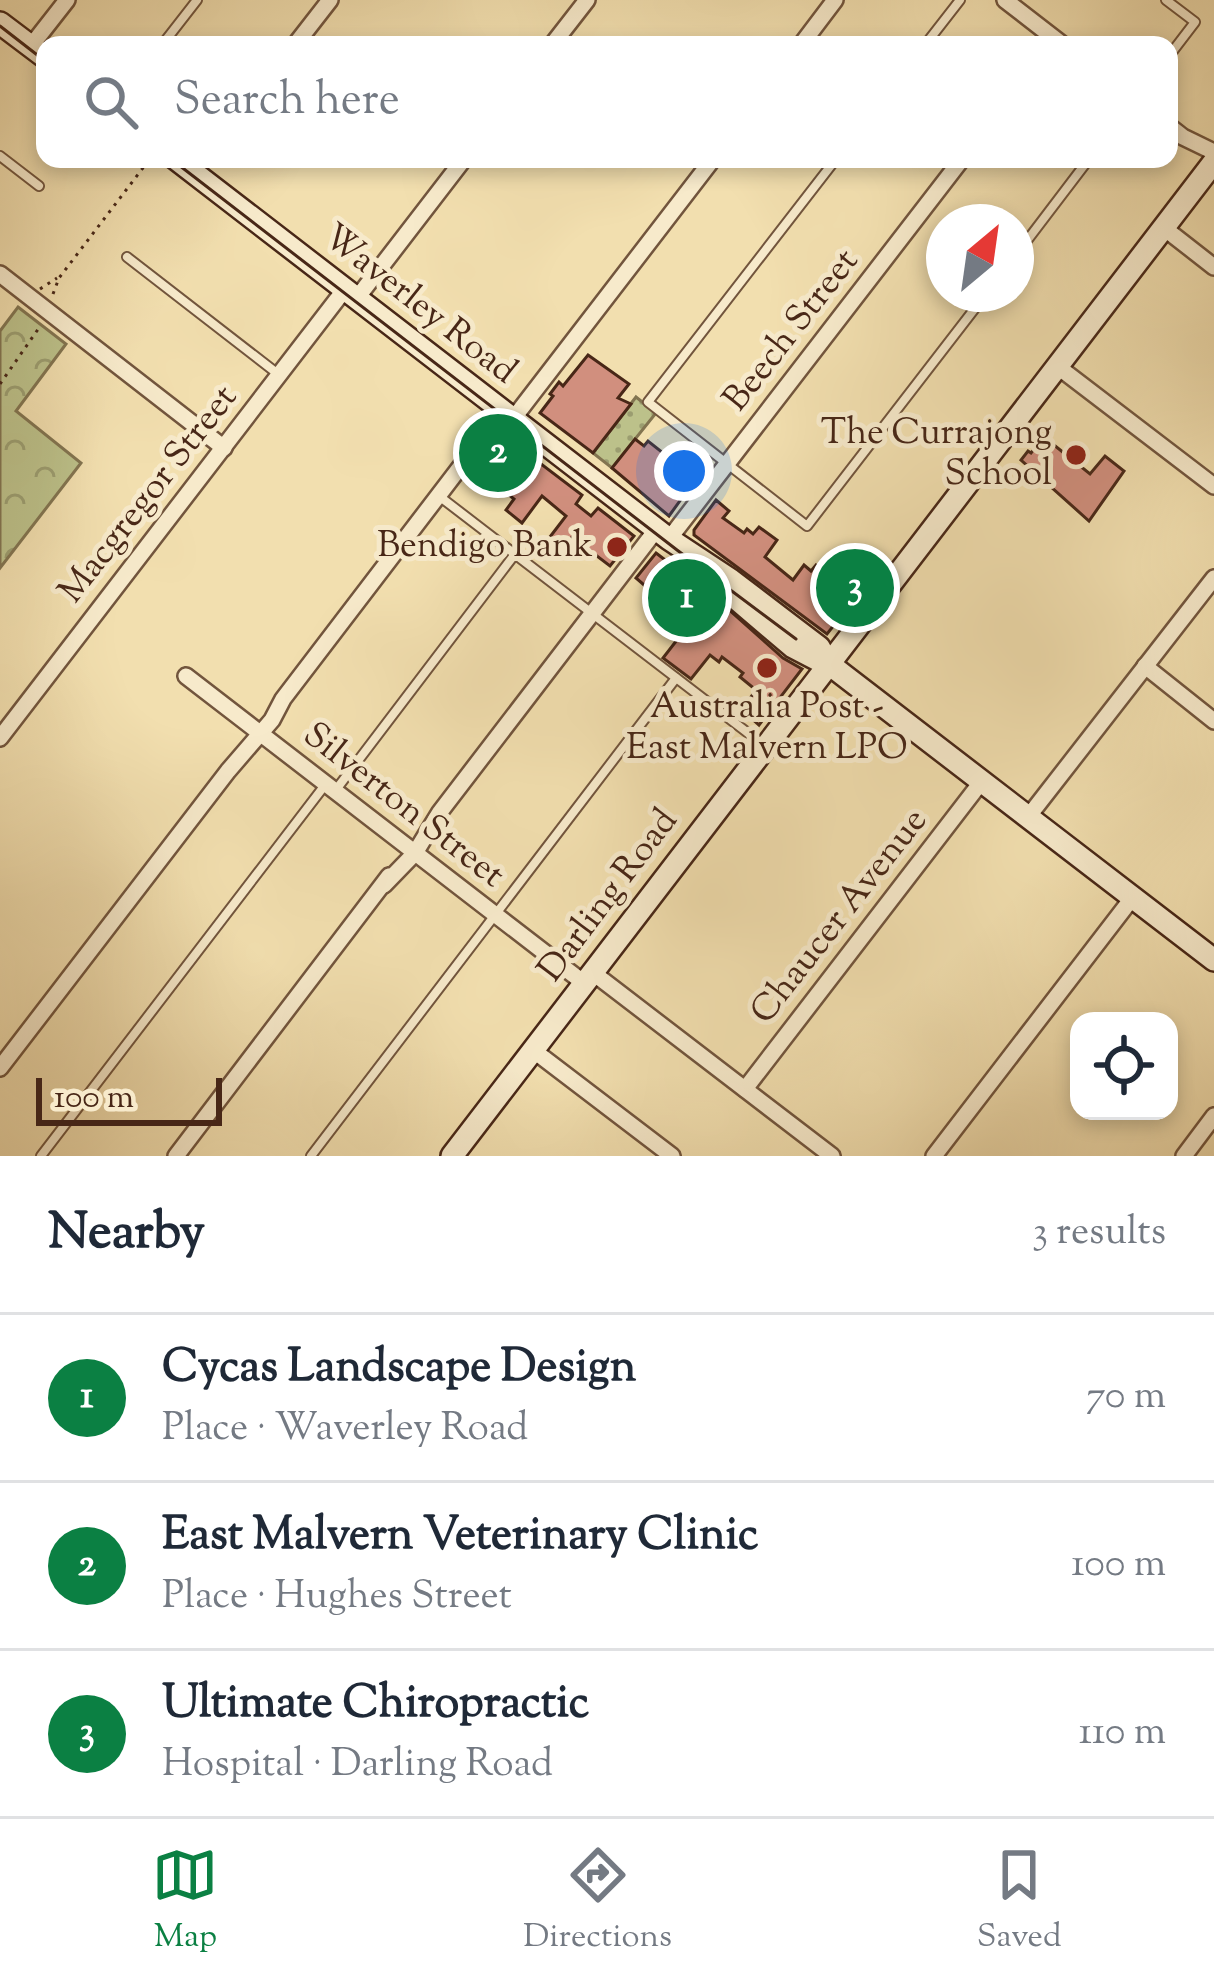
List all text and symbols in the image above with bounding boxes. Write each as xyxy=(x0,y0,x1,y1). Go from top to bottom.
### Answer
search box xyxy=(36,36,1178,168)
icon: search xyxy=(78,69,144,135)
text: Search here xyxy=(174,70,400,135)
north arrow xyxy=(926,204,1034,312)
street label: Waverley Road xyxy=(311,212,527,398)
street label: Beech Street xyxy=(712,239,872,423)
street label: Macgregor Street xyxy=(47,375,251,615)
pin: 2 xyxy=(459,408,537,498)
place label: The Currajong School xyxy=(821,408,1052,501)
your location xyxy=(654,441,714,501)
marker: The Currajong School xyxy=(1063,442,1089,468)
place label: Bendigo Bank xyxy=(377,521,593,573)
marker: Bendigo Bank xyxy=(604,534,630,560)
pin: 3 xyxy=(816,543,894,633)
pin: 1 xyxy=(648,553,726,643)
marker: Australia Post - East Malvern LPO xyxy=(754,655,780,681)
place label: Australia Post - East Malvern LPO xyxy=(626,682,908,775)
street label: Silverton Street xyxy=(291,711,515,901)
street label: Darling Road xyxy=(526,798,692,994)
street label: Chaucer Avenue xyxy=(739,798,941,1036)
map controls xyxy=(1070,1012,1178,1120)
button: locate xyxy=(1070,1012,1178,1120)
scale bar xyxy=(36,1072,222,1125)
text: 100 m xyxy=(54,1075,134,1123)
text: Nearby xyxy=(48,1198,205,1271)
text: 3 results xyxy=(1032,1206,1166,1262)
text: Cycas Landscape Design xyxy=(162,1337,636,1402)
text: 1 xyxy=(80,1370,94,1426)
text: 70 m xyxy=(1086,1370,1166,1426)
text: Place · Waverley Road xyxy=(162,1402,528,1458)
text: East Malvern Veterinary Clinic xyxy=(162,1505,758,1570)
text: 2 xyxy=(78,1538,96,1594)
text: 100 m xyxy=(1071,1538,1166,1594)
text: Place · Hughes Street xyxy=(162,1570,512,1626)
text: Ultimate Chiropractic xyxy=(162,1673,589,1738)
text: 3 xyxy=(79,1706,95,1762)
text: 110 m xyxy=(1079,1706,1166,1762)
text: Hospital · Darling Road xyxy=(162,1738,553,1794)
tab: Map xyxy=(152,1842,218,1962)
tab: Directions xyxy=(523,1842,672,1962)
tab: Saved xyxy=(977,1842,1062,1962)

